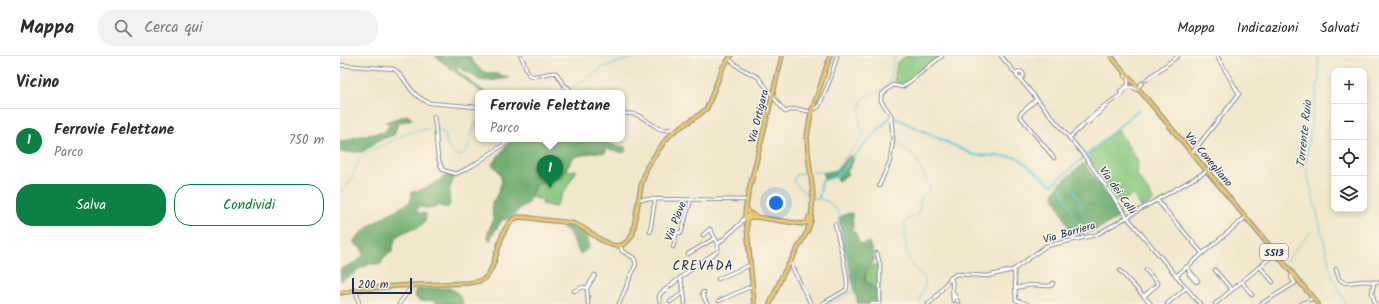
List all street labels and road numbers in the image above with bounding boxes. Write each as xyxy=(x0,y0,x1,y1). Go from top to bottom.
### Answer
street label: Via Ortigara xyxy=(744,88,774,145)
street label: Via Conegliano xyxy=(1180,128,1237,191)
street label: Via dei Colli xyxy=(1094,163,1141,219)
street label: Via Piave xyxy=(660,199,692,244)
street label: Via Barriera xyxy=(1041,217,1098,249)
road number: SS13 xyxy=(1260,244,1288,260)

